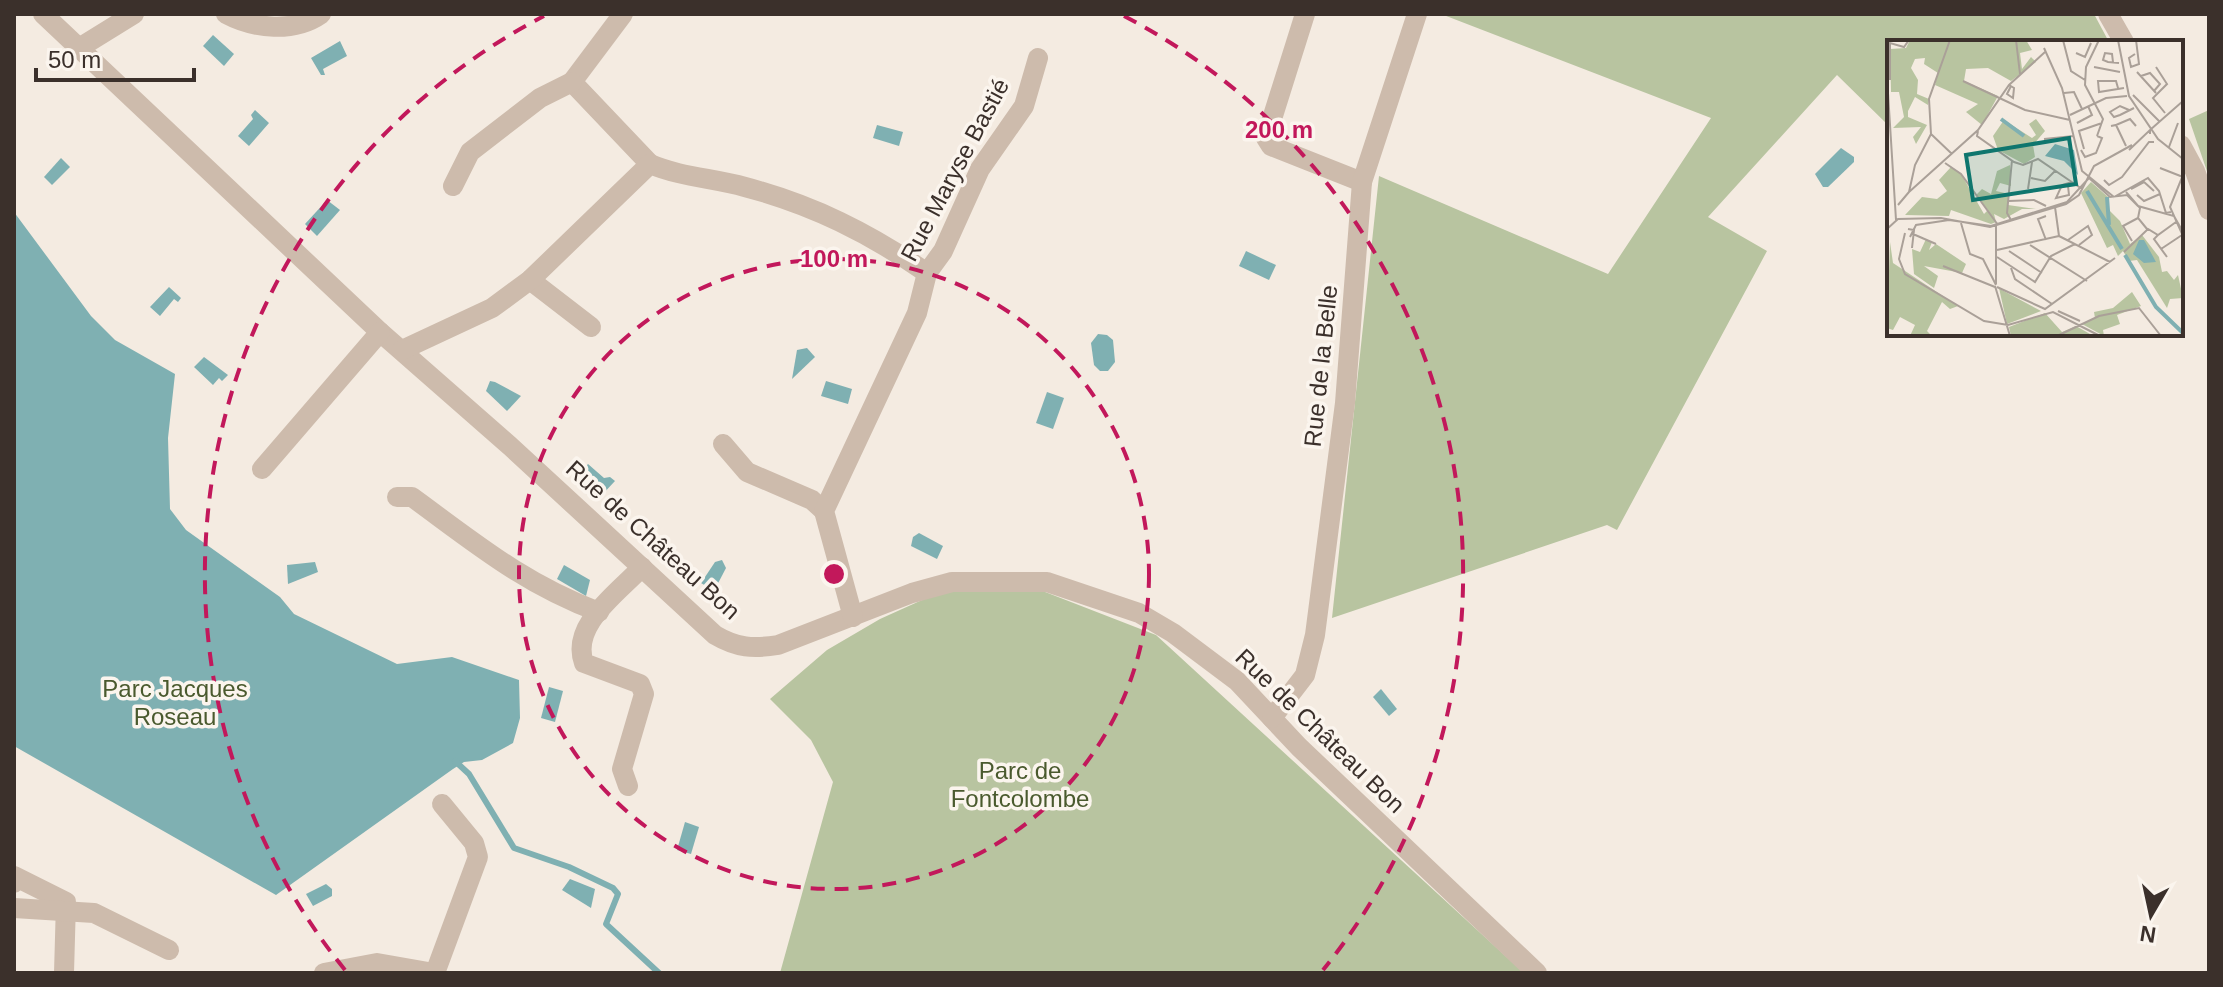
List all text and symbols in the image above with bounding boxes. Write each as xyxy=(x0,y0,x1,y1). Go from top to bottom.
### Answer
scale bar xyxy=(36,32,194,82)
inset map xyxy=(1887,40,2183,336)
text: 50 m xyxy=(48,46,101,73)
street label: Rue Maryse Bastié xyxy=(895,74,1014,266)
text: 200 m xyxy=(1245,116,1313,143)
text: 100 m xyxy=(800,245,868,272)
street label: Rue de la Belle xyxy=(1299,284,1342,448)
street label: Rue de Château Bon xyxy=(561,455,746,625)
centre of rings xyxy=(820,560,848,588)
street label: Rue de Château Bon xyxy=(1230,643,1410,818)
park label: Parc Jacques Roseau xyxy=(102,675,248,730)
park label: Parc de Fontcolombe xyxy=(951,757,1089,812)
north arrow xyxy=(2111,875,2191,955)
text: N xyxy=(2138,921,2158,948)

